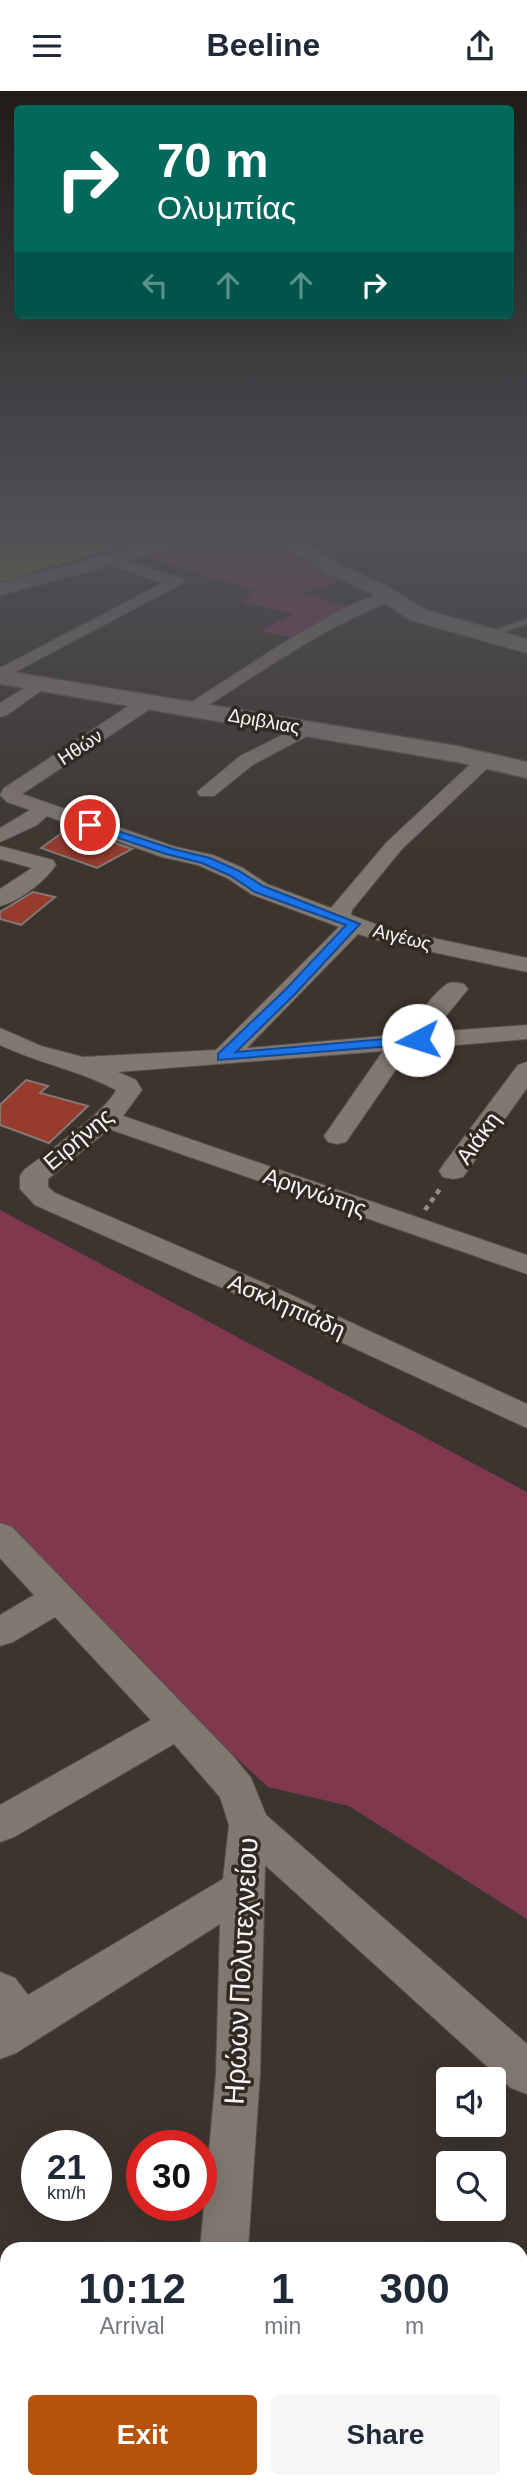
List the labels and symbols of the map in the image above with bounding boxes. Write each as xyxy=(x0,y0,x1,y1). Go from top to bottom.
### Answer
street label: Δριβλιας xyxy=(226,704,302,738)
street label: Ηθών xyxy=(54,725,106,769)
pin xyxy=(60,795,120,855)
street label: Αιγέως xyxy=(371,920,433,954)
position arrow xyxy=(381,1003,455,1077)
street label: Ειρήνης xyxy=(38,1103,118,1175)
street label: Αιάκη xyxy=(450,1107,506,1169)
street label: Αριγνώτης xyxy=(260,1162,370,1222)
street label: Ασκληπιάδη xyxy=(225,1269,349,1343)
street label: Ηρώων Πολυτεχνείου xyxy=(219,1837,263,2105)
speed limit sign: 30 xyxy=(126,2130,217,2221)

